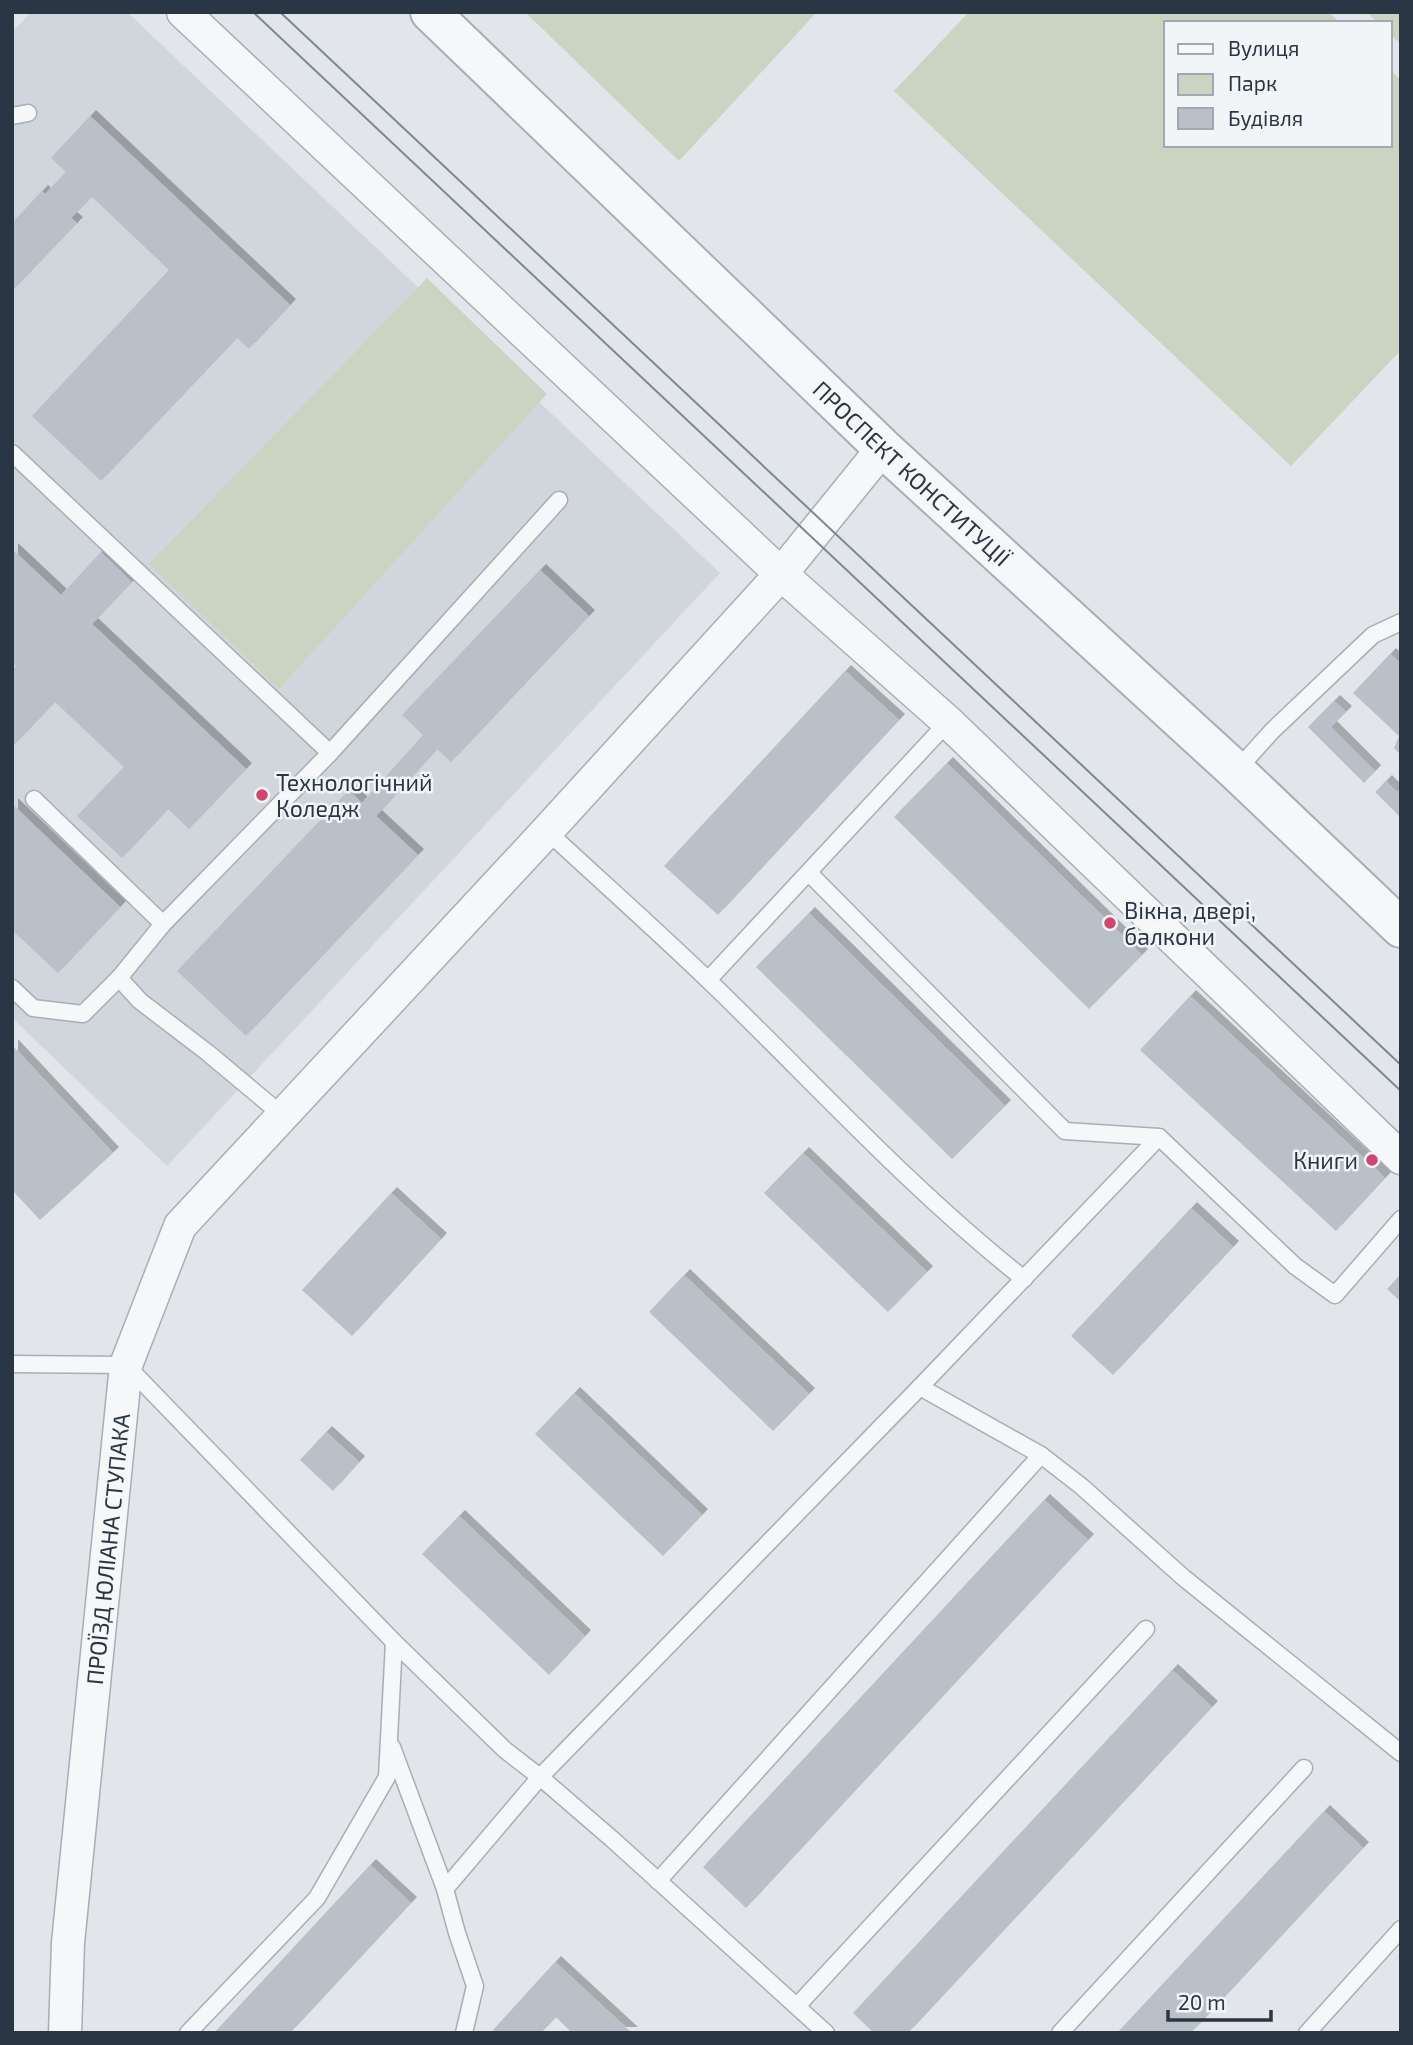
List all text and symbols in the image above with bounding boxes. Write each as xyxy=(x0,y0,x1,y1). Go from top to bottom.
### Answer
legend xyxy=(1164,21,1392,147)
text: Вулиця xyxy=(1228,35,1299,61)
text: Парк xyxy=(1228,70,1277,95)
text: Будівля xyxy=(1228,105,1303,131)
street label: ПРОСПЕКТ КОНСТИТУЦІЇ xyxy=(808,375,1016,572)
place label: Технологічний Коледж xyxy=(276,768,433,822)
marker: Технологічний Коледж xyxy=(254,787,270,803)
place label: Вікна, двері, балкони xyxy=(1124,896,1256,950)
marker: Вікна, двері, балкони xyxy=(1102,915,1118,931)
place label: Книги xyxy=(1293,1146,1358,1174)
marker: Книги xyxy=(1364,1152,1380,1168)
street label: ПРОЇЗД ЮЛІАНА СТУПАКА xyxy=(80,1411,135,1686)
scale bar xyxy=(1168,1979,1271,2023)
text: 20 m xyxy=(1178,1989,1226,2014)

